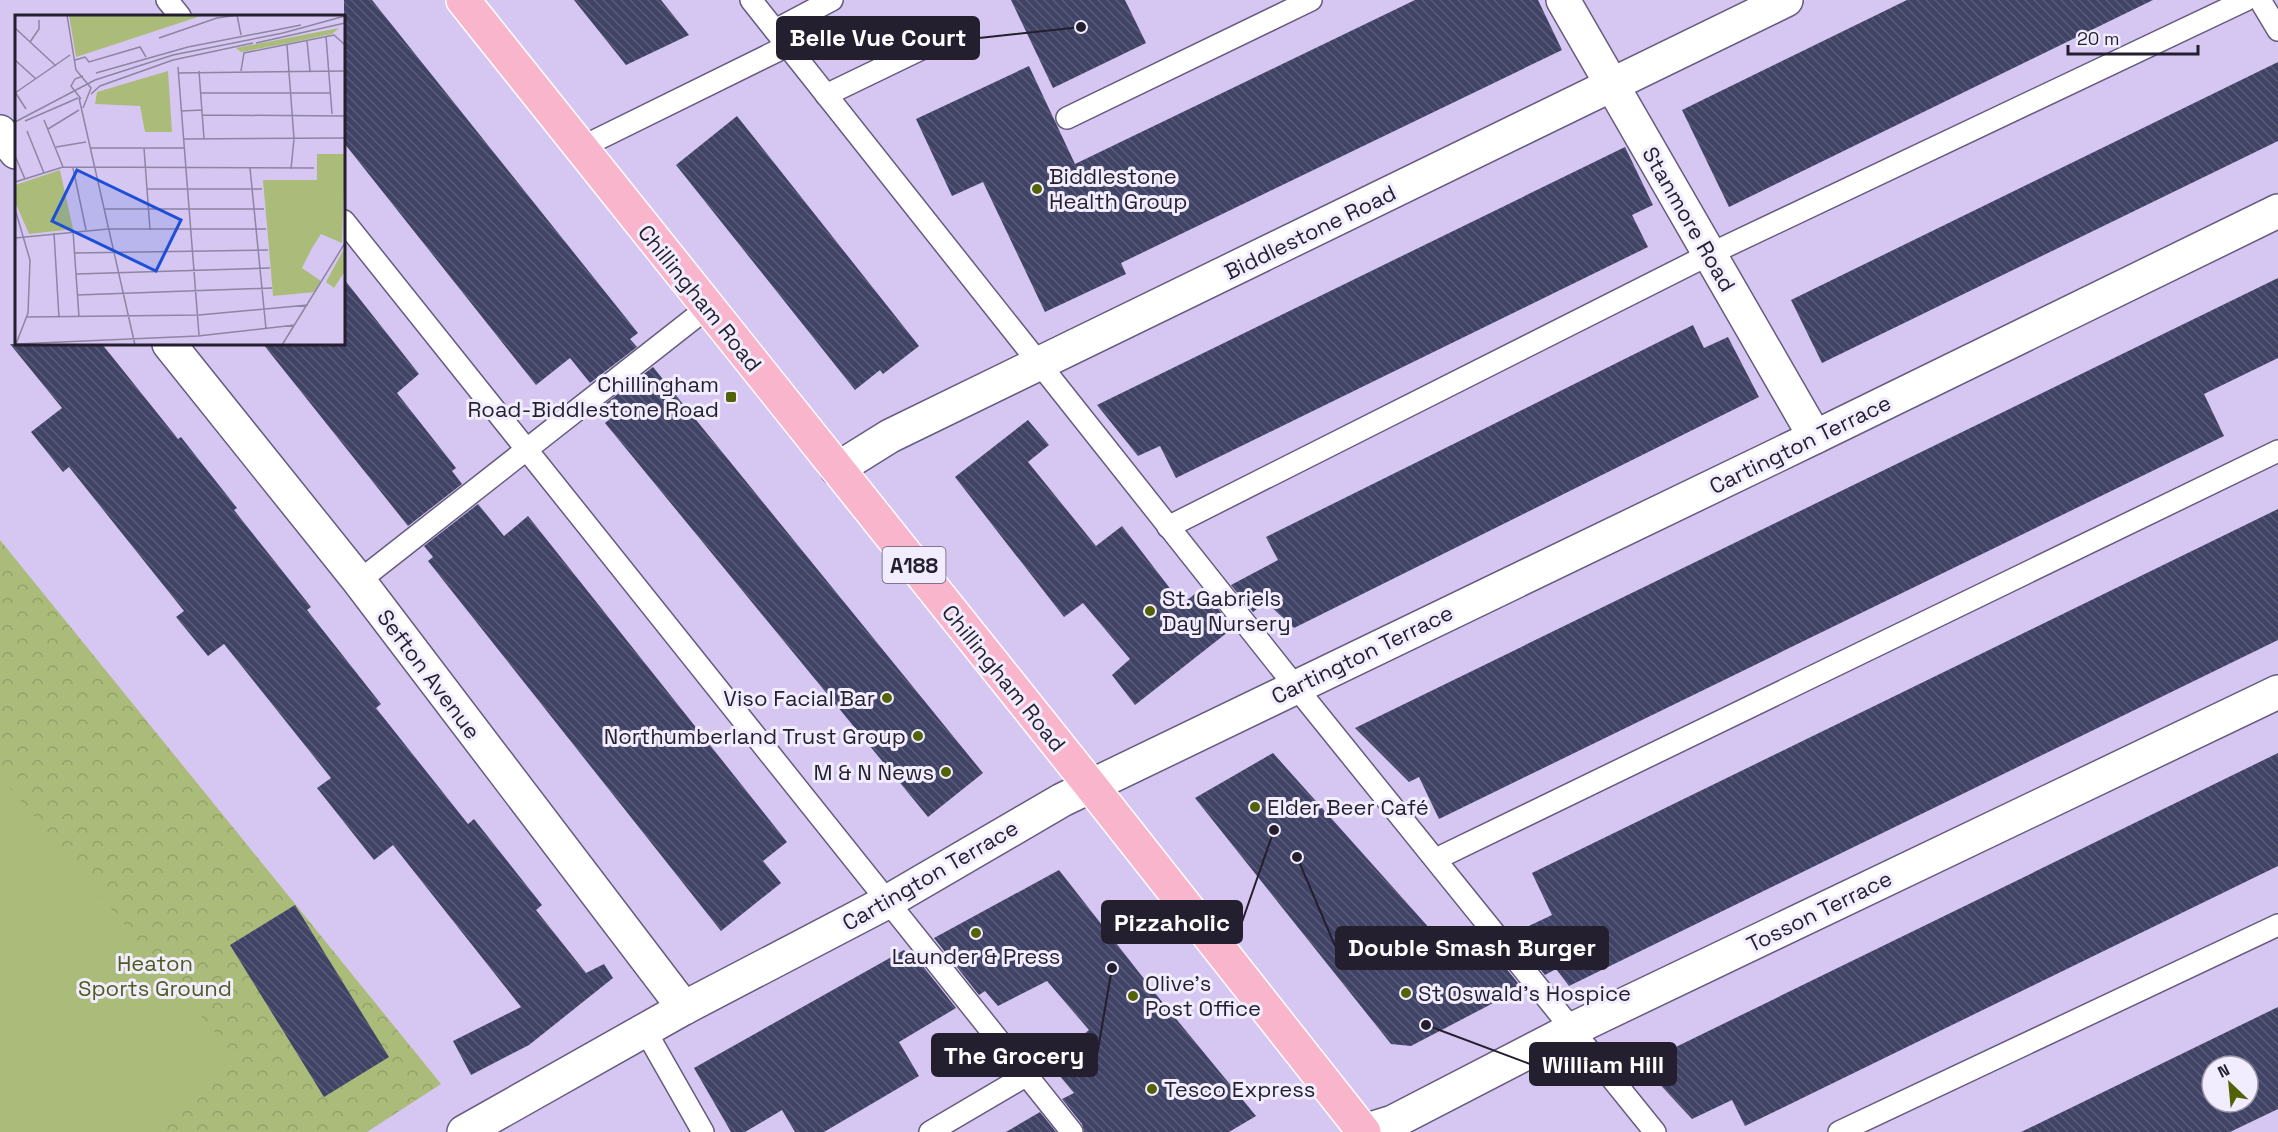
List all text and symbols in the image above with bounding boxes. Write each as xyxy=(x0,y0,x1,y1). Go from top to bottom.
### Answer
inset map xyxy=(15,15,345,345)
callout: Belle Vue Court xyxy=(777,17,979,59)
scale bar xyxy=(2068,18,2198,56)
text: Belle Vue Court xyxy=(790,22,966,53)
text: 20 m xyxy=(2077,27,2120,50)
street label: Stanmore Road xyxy=(1636,142,1742,296)
place label: Biddlestone Health Group xyxy=(1049,162,1187,215)
street label: Biddlestone Road xyxy=(1220,178,1400,286)
marker: Biddlestone Health Group xyxy=(1030,182,1044,196)
street label: Chillingham Road xyxy=(632,219,768,377)
place label: Chillingham Road-Biddlestone Road xyxy=(467,370,719,423)
street label: Cartington Terrace xyxy=(1705,388,1895,500)
marker: Chillingham Road-Biddlestone Road xyxy=(724,390,738,404)
road number: A188 xyxy=(882,547,946,583)
place label: St. Gabriels Day Nursery xyxy=(1162,584,1291,637)
street label: Cartington Terrace xyxy=(1267,598,1457,710)
street label: Chillingham Road xyxy=(936,599,1072,757)
street label: Sefton Avenue xyxy=(371,604,487,744)
marker: St. Gabriels Day Nursery xyxy=(1143,604,1157,618)
place label: Viso Facial Bar xyxy=(723,684,875,712)
marker: Viso Facial Bar xyxy=(880,691,894,705)
place label: Northumberland Trust Group xyxy=(604,722,906,750)
marker: Northumberland Trust Group xyxy=(911,729,925,743)
place label: M & N News xyxy=(814,758,934,786)
marker: M & N News xyxy=(939,765,953,779)
place label: Elder Beer Café xyxy=(1267,793,1429,821)
marker: Elder Beer Café xyxy=(1248,800,1262,814)
street label: Cartington Terrace xyxy=(837,813,1023,937)
street label: Tosson Terrace xyxy=(1742,864,1896,958)
callout: Pizzaholic xyxy=(1102,901,1242,943)
text: Pizzaholic xyxy=(1114,907,1230,938)
marker: Launder & Press xyxy=(969,926,983,940)
callout: Double Smash Burger xyxy=(1336,927,1608,969)
text: Double Smash Burger xyxy=(1348,932,1596,963)
place label: Launder & Press xyxy=(892,942,1060,970)
park label: Heaton Sports Ground xyxy=(78,949,232,1002)
place label: Olive's Post Office xyxy=(1145,969,1261,1022)
place label: St Oswald's Hospice xyxy=(1418,979,1631,1007)
marker: St Oswald's Hospice xyxy=(1399,986,1413,1000)
marker: Olive's Post Office xyxy=(1126,989,1140,1003)
callout: The Grocery xyxy=(932,1034,1097,1076)
text: The Grocery xyxy=(944,1040,1084,1071)
callout: William Hill xyxy=(1530,1043,1676,1085)
text: William Hill xyxy=(1542,1049,1664,1080)
north arrow xyxy=(2200,1054,2260,1114)
text: N xyxy=(2214,1059,2233,1083)
place label: Tesco Express xyxy=(1164,1075,1315,1103)
marker: Tesco Express xyxy=(1145,1082,1159,1096)

